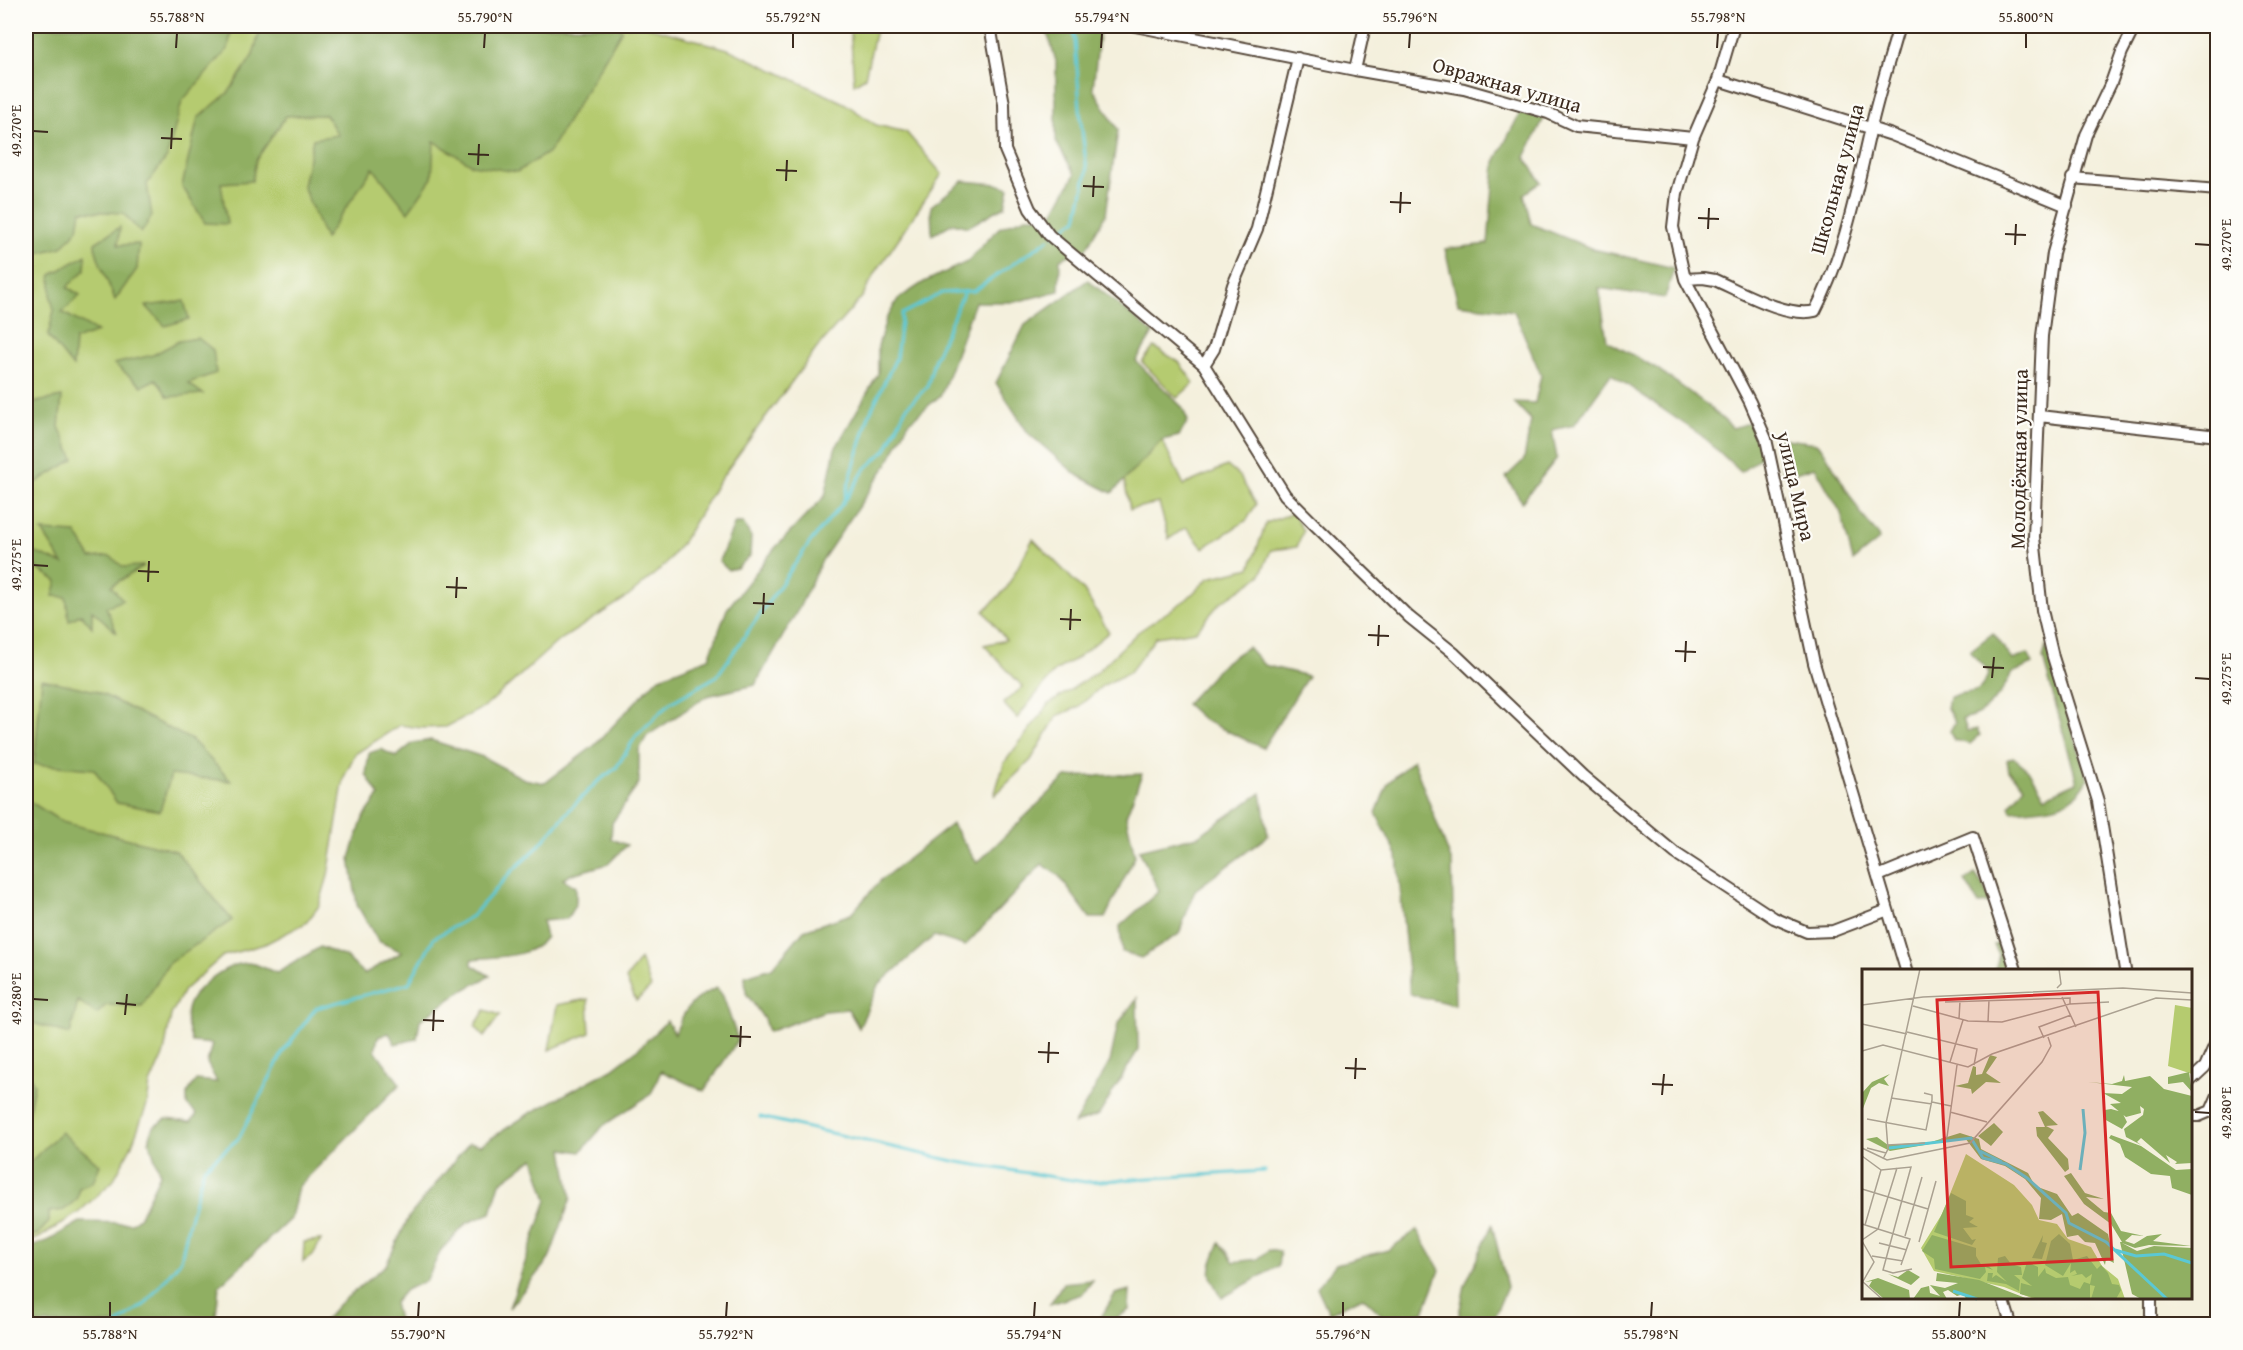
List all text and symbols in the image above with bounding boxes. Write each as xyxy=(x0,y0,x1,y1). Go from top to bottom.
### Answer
text: 55.788°N xyxy=(150,6,205,27)
text: 55.790°N xyxy=(458,6,513,27)
text: 55.792°N xyxy=(766,6,821,27)
text: 55.794°N xyxy=(1075,6,1130,27)
text: 55.796°N xyxy=(1383,6,1438,27)
text: 55.798°N xyxy=(1691,6,1746,27)
text: 55.800°N xyxy=(1999,6,2054,27)
street label: Овражная улица xyxy=(1429,48,1585,121)
street label: Школьная улица xyxy=(1802,100,1872,258)
text: 49.270°E xyxy=(5,104,26,157)
text: 49.270°E xyxy=(2215,218,2236,271)
street label: Молодёжная улица xyxy=(2001,369,2036,549)
street label: улица Мира xyxy=(1769,427,1824,544)
text: 49.275°E xyxy=(5,538,26,591)
text: 49.275°E xyxy=(2215,652,2236,705)
inset map xyxy=(1862,969,2192,1299)
text: 49.280°E xyxy=(5,972,26,1025)
text: 49.280°E xyxy=(2215,1086,2236,1139)
text: 55.788°N xyxy=(83,1323,138,1344)
text: 55.790°N xyxy=(391,1323,446,1344)
text: 55.792°N xyxy=(699,1323,754,1344)
text: 55.794°N xyxy=(1007,1323,1062,1344)
text: 55.796°N xyxy=(1316,1323,1371,1344)
text: 55.798°N xyxy=(1624,1323,1679,1344)
text: 55.800°N xyxy=(1932,1323,1987,1344)

